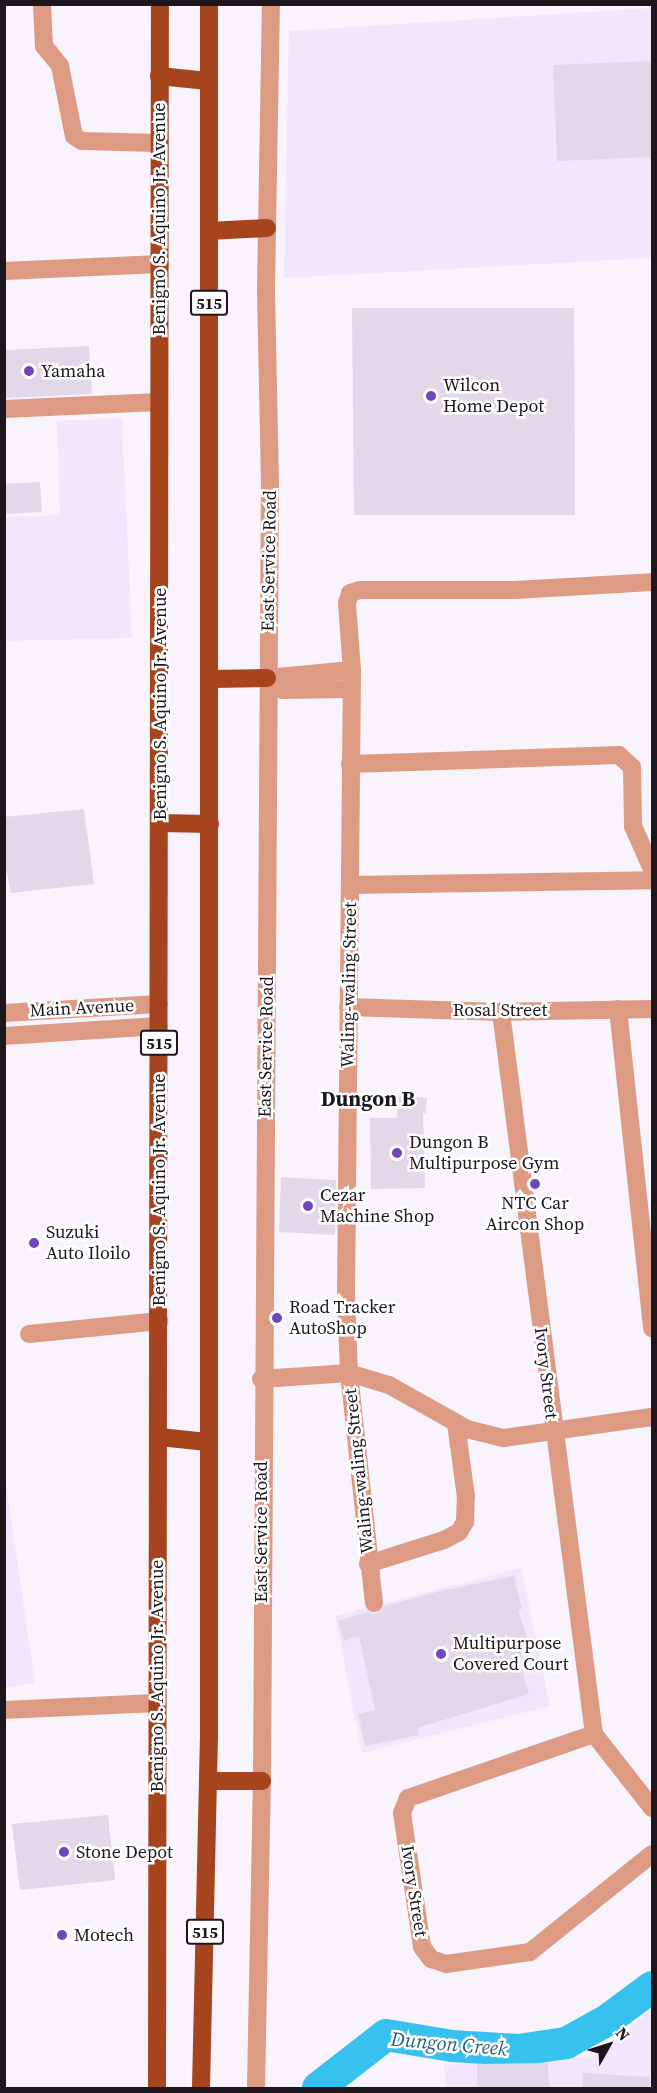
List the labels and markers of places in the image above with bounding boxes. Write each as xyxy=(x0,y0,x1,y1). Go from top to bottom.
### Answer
place label: Yamaha xyxy=(41,360,105,382)
marker: Yamaha xyxy=(22,364,36,378)
place label: Wilcon Home Depot xyxy=(443,375,544,418)
marker: Wilcon Home Depot xyxy=(424,389,438,403)
place label: Dungon B Multipurpose Gym xyxy=(409,1132,559,1174)
marker: Dungon B Multipurpose Gym xyxy=(390,1146,404,1160)
marker: NTC Car Aircon Shop xyxy=(528,1177,542,1191)
place label: Cezar Machine Shop xyxy=(320,1185,434,1228)
place label: NTC Car Aircon Shop xyxy=(486,1193,584,1236)
marker: Cezar Machine Shop xyxy=(301,1199,315,1213)
place label: Suzuki Auto Iloilo xyxy=(46,1222,131,1264)
marker: Suzuki Auto Iloilo xyxy=(27,1236,41,1250)
place label: Road Tracker AutoShop xyxy=(289,1297,396,1340)
marker: Road Tracker AutoShop xyxy=(270,1311,284,1325)
place label: Multipurpose Covered Court xyxy=(453,1633,569,1676)
marker: Multipurpose Covered Court xyxy=(434,1647,448,1661)
place label: Stone Depot xyxy=(76,1841,173,1863)
marker: Stone Depot xyxy=(57,1845,71,1859)
place label: Motech xyxy=(74,1924,134,1946)
marker: Motech xyxy=(55,1928,69,1942)

